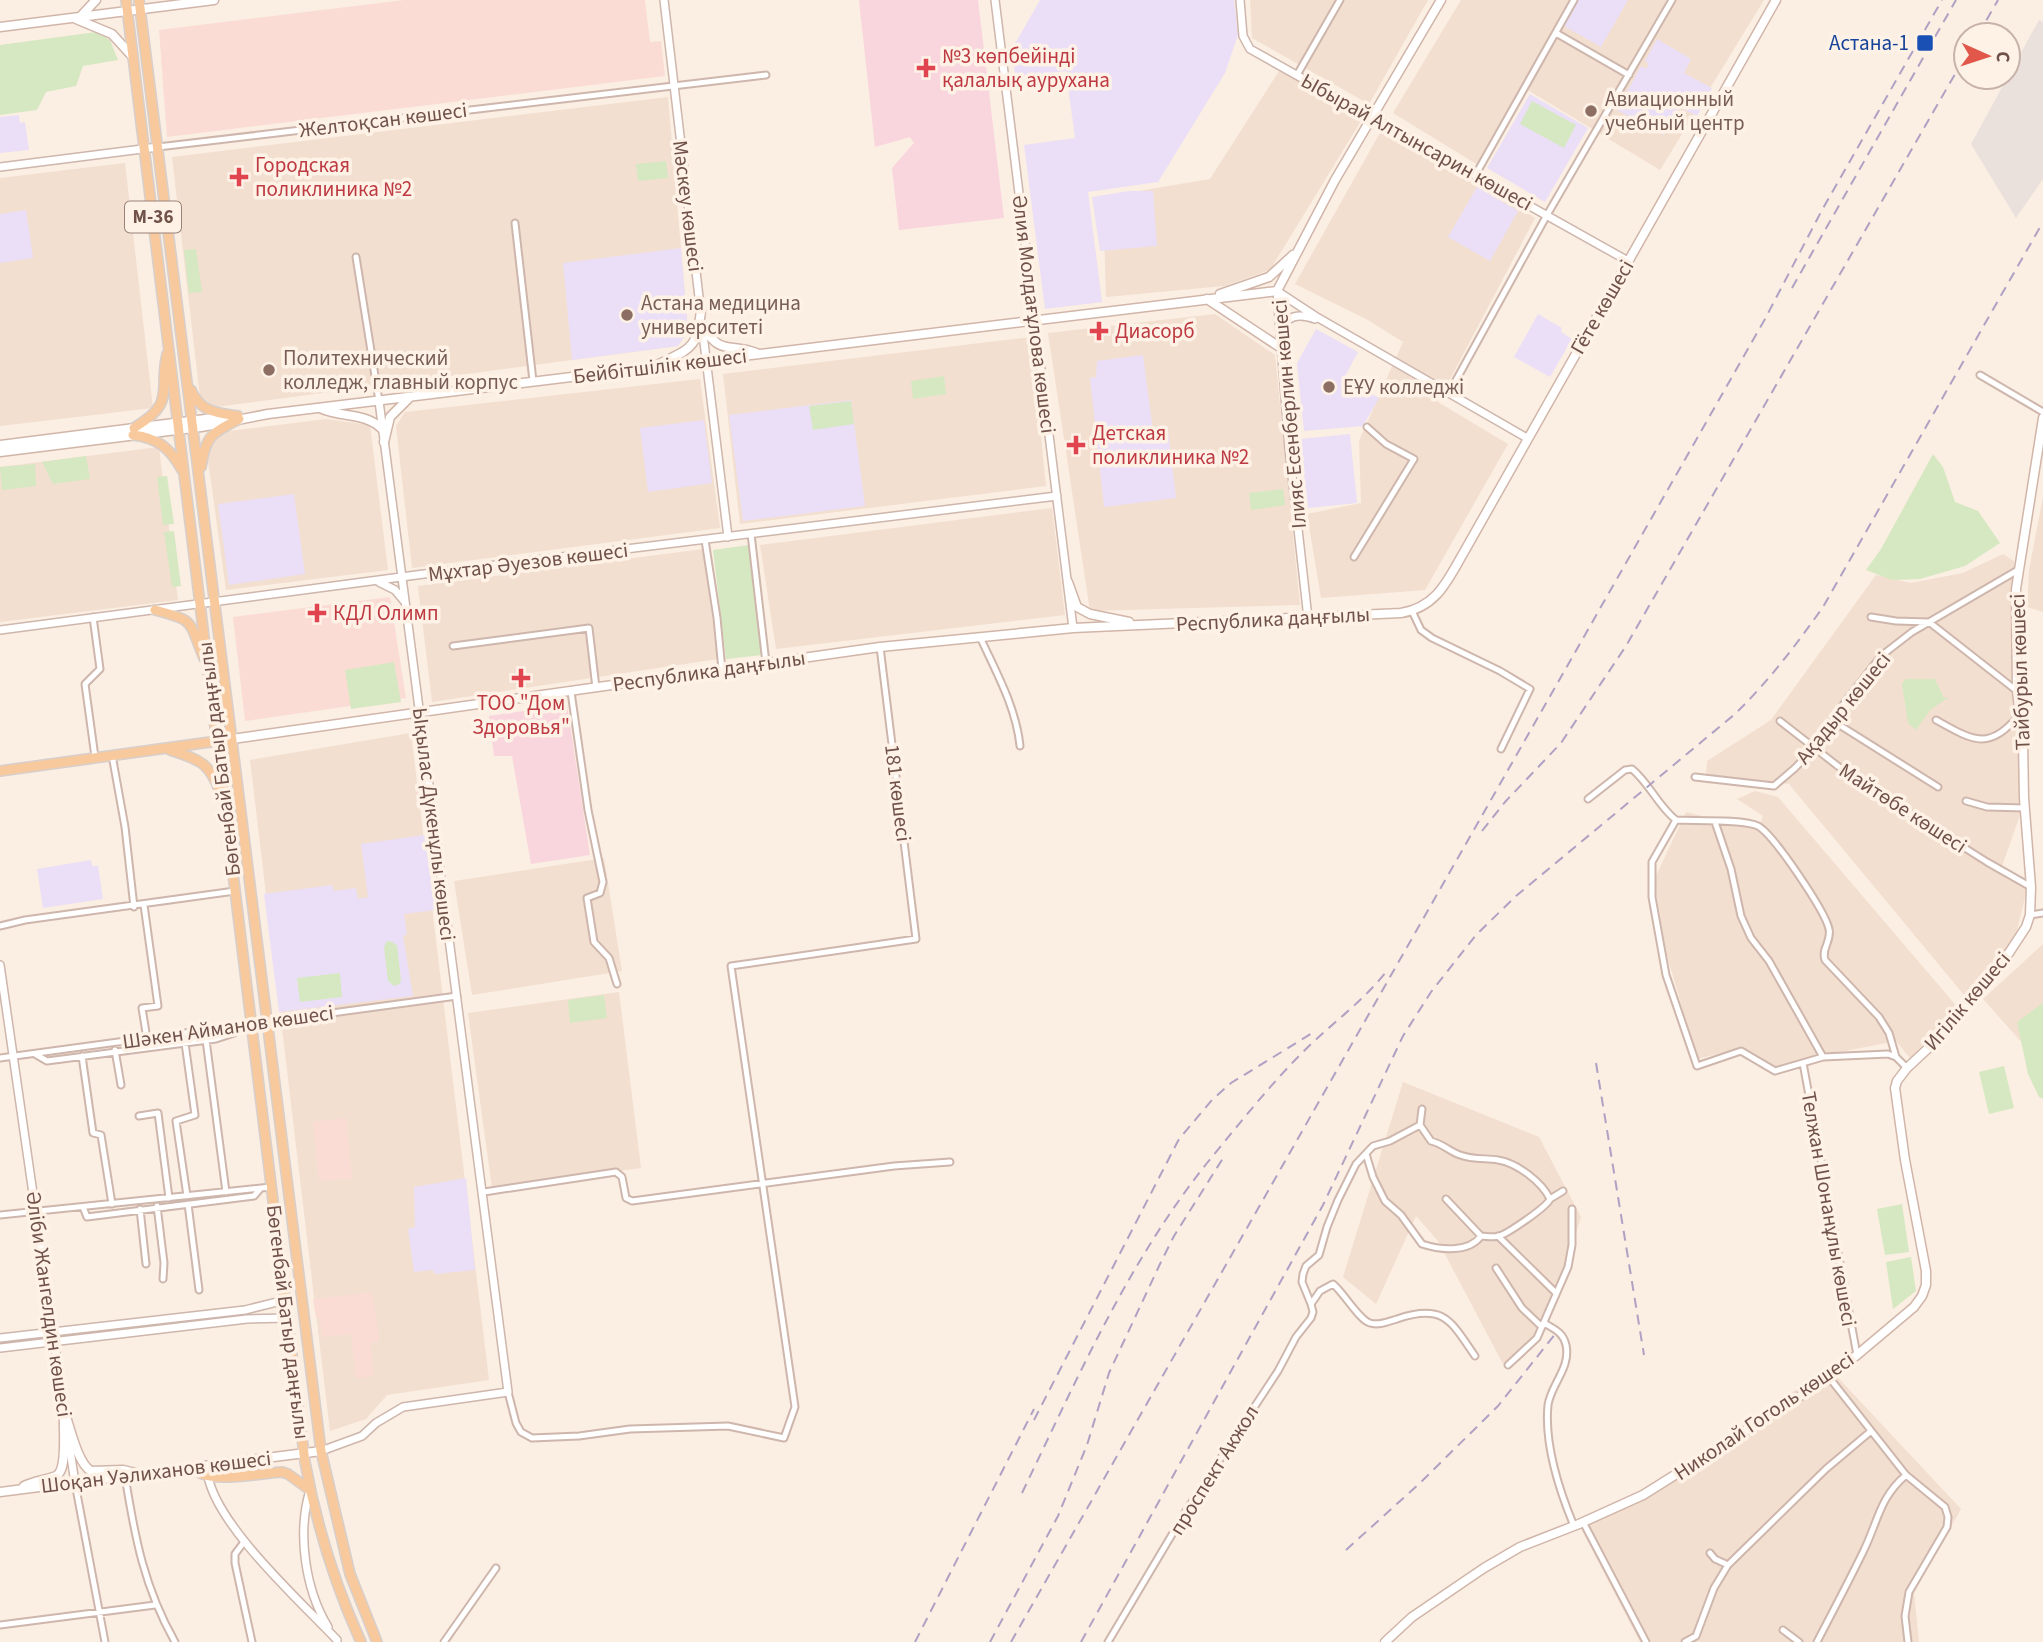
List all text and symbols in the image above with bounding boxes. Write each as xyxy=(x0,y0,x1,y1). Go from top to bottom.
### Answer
north arrow xyxy=(1952,21,2022,91)
place label: Астана-1 xyxy=(1829,28,1909,58)
marker: Астана-1 xyxy=(1915,33,1935,53)
place label: №3 көпбейінді қалалық аурухана xyxy=(942,41,1110,95)
text: С xyxy=(1989,51,2016,63)
marker: №3 көпбейінді қалалық аурухана xyxy=(916,58,936,78)
street label: Ыбырай Алтынсарин көшесі xyxy=(1296,66,1538,218)
place label: Авиационный учебный центр xyxy=(1605,84,1745,138)
street label: Желтоқсан көшесі xyxy=(297,95,469,145)
marker: Авиационный учебный центр xyxy=(1583,103,1599,119)
street label: Мәскеу көшесі xyxy=(665,139,711,273)
place label: Городская поликлиника №2 xyxy=(255,150,412,204)
marker: Городская поликлиника №2 xyxy=(229,167,249,187)
street label: Әлия Молдағұлова көшесі xyxy=(1004,193,1064,435)
road number: M-36 xyxy=(125,202,181,232)
street label: Гёте көшесі xyxy=(1563,254,1641,360)
place label: Астана медицина университеті xyxy=(641,288,801,342)
street label: Ілияс Есенберлин көшесі xyxy=(1264,298,1314,530)
marker: Астана медицина университеті xyxy=(619,307,635,323)
place label: Диасорб xyxy=(1115,316,1195,346)
marker: Диасорб xyxy=(1089,321,1109,341)
street label: Бейбітшілік көшесі xyxy=(571,340,749,392)
place label: Политехнический колледж, главный корпус xyxy=(283,343,519,397)
marker: Политехнический колледж, главный корпус xyxy=(261,362,277,378)
place label: ЕҰУ колледжі xyxy=(1343,372,1464,402)
marker: ЕҰУ колледжі xyxy=(1321,379,1337,395)
place label: Детская поликлиника №2 xyxy=(1092,418,1249,472)
marker: Детская поликлиника №2 xyxy=(1066,435,1086,455)
street label: Мұхтар Әуезов көшесі xyxy=(426,535,630,589)
street label: Тайбурыл көшесі xyxy=(2002,593,2038,751)
place label: КДЛ Олимп xyxy=(333,598,439,628)
street label: Республика даңғылы xyxy=(1175,599,1371,639)
marker: КДЛ Олимп xyxy=(307,603,327,623)
street label: Бөгенбай Батыр даңғылы xyxy=(190,640,248,878)
street label: Республика даңғылы xyxy=(611,643,807,699)
street label: Ақадыр көшесі xyxy=(1788,645,1898,771)
marker: ТОО "Дом Здоровья" xyxy=(511,668,531,688)
place label: ТОО "Дом Здоровья" xyxy=(472,688,570,742)
street label: Ықылас Дүкенұлы көшесі xyxy=(405,706,463,942)
street label: 181 көшесі xyxy=(877,743,919,843)
street label: Майтөбе көшесі xyxy=(1833,755,1973,861)
street label: Игілік көшесі xyxy=(1917,945,2017,1057)
street label: Шәкен Айманов көшесі xyxy=(121,997,335,1057)
street label: Телжан Шонанұлы көшесі xyxy=(1794,1089,1864,1329)
street label: Әліби Жангелдин көшесі xyxy=(18,1189,80,1419)
street label: Бөгенбай Батыр даңғылы xyxy=(259,1203,317,1441)
street label: Николай Гоголь көшесі xyxy=(1668,1344,1860,1488)
street label: проспект Акжол xyxy=(1162,1399,1266,1541)
street label: Шоқан Уәлиханов көшесі xyxy=(39,1443,273,1501)

